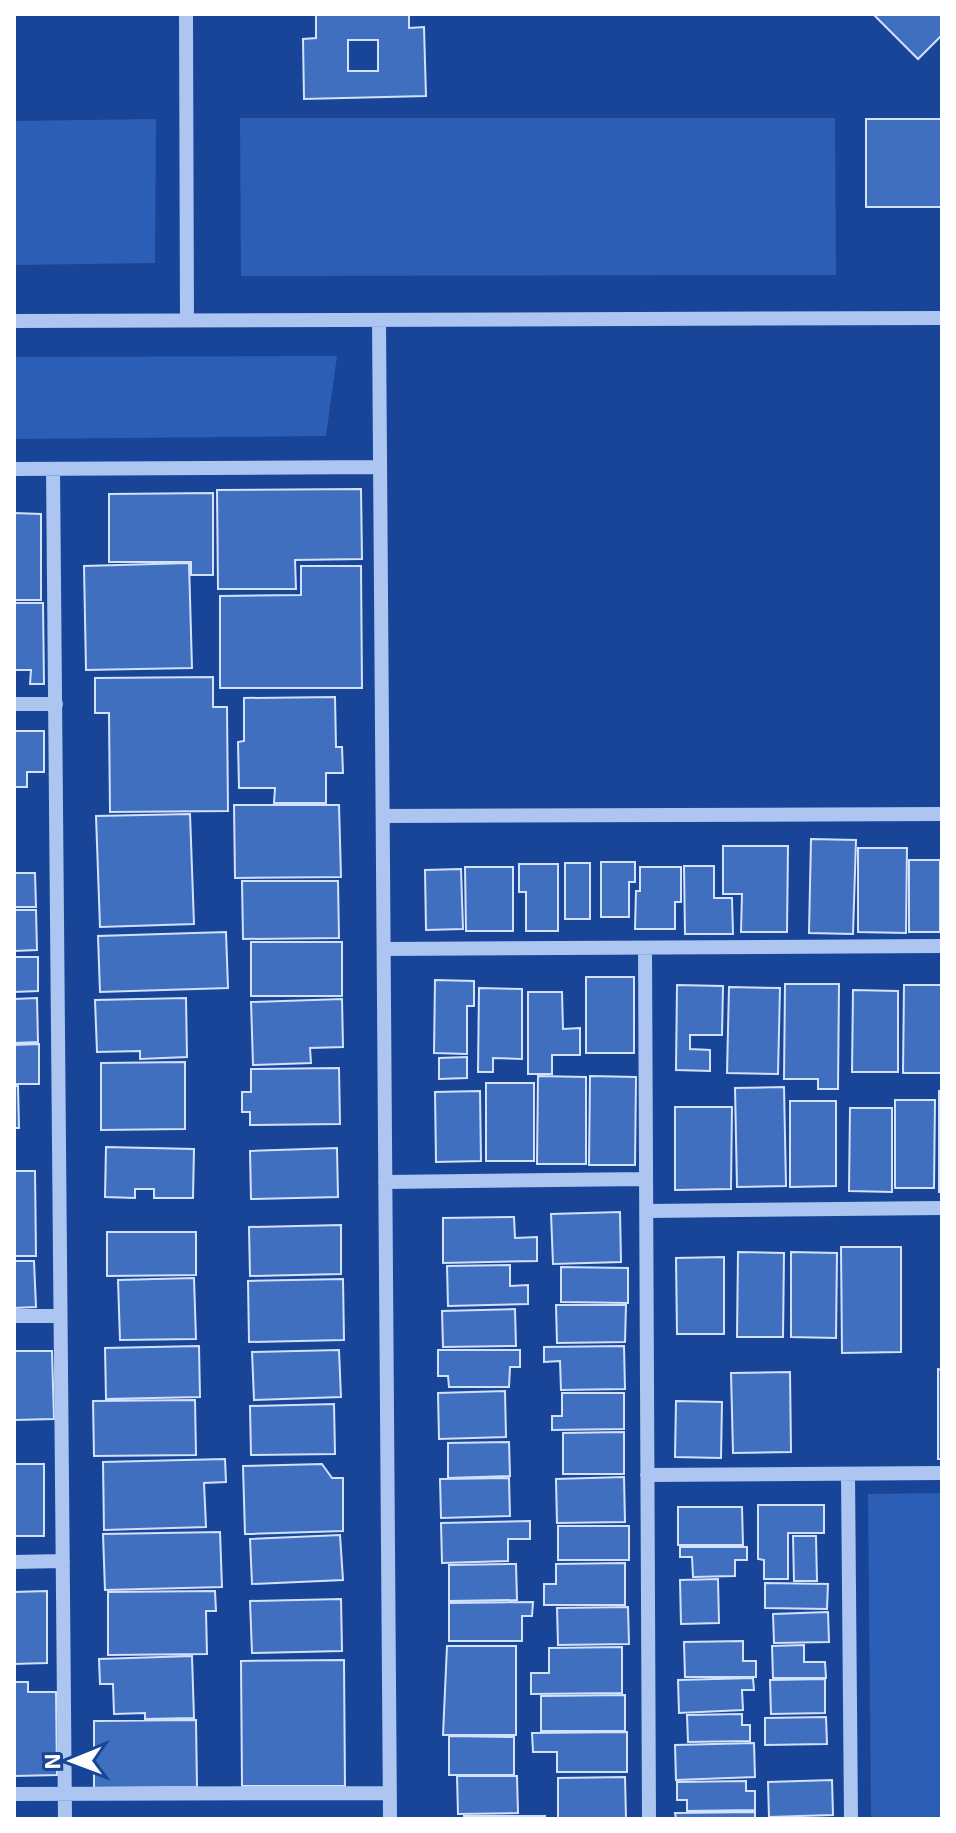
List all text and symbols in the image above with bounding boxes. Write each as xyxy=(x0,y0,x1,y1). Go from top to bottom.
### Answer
north arrow xyxy=(32,1721,112,1801)
text: N xyxy=(38,1753,64,1770)

